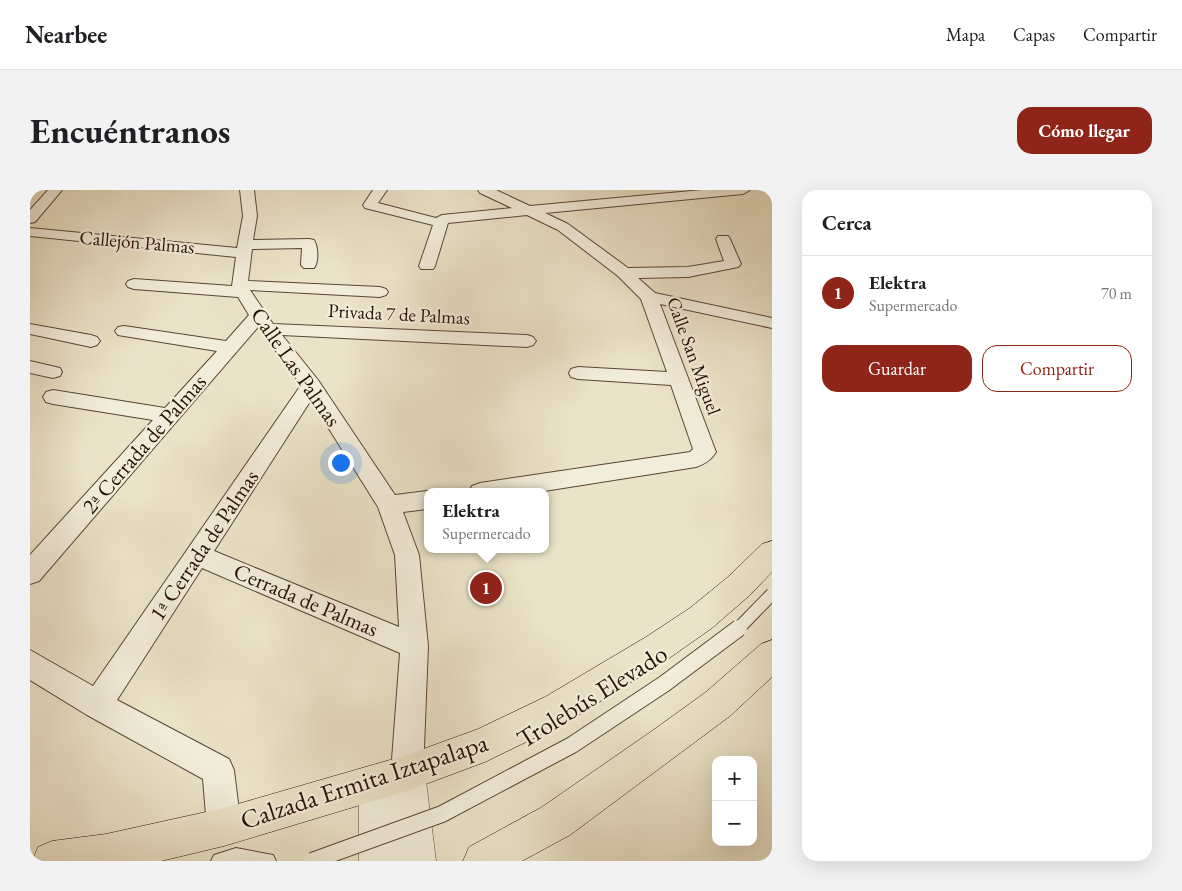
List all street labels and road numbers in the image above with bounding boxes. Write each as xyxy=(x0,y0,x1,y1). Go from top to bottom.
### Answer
street label: Callejón Palmas xyxy=(78,225,196,259)
street label: Calle San Miguel xyxy=(661,294,727,419)
street label: Privada 7 de Palmas xyxy=(327,298,471,330)
street label: Calle Las Palmas xyxy=(244,302,348,432)
street label: 2ª Cerrada de Palmas xyxy=(75,368,213,520)
street label: 1ª Cerrada de Palmas xyxy=(143,464,265,626)
street label: Cerrada de Palmas xyxy=(229,557,383,643)
street label: Trolebús Elevado xyxy=(510,636,674,756)
street label: Calzada Ermita Iztapalapa xyxy=(236,725,493,837)

